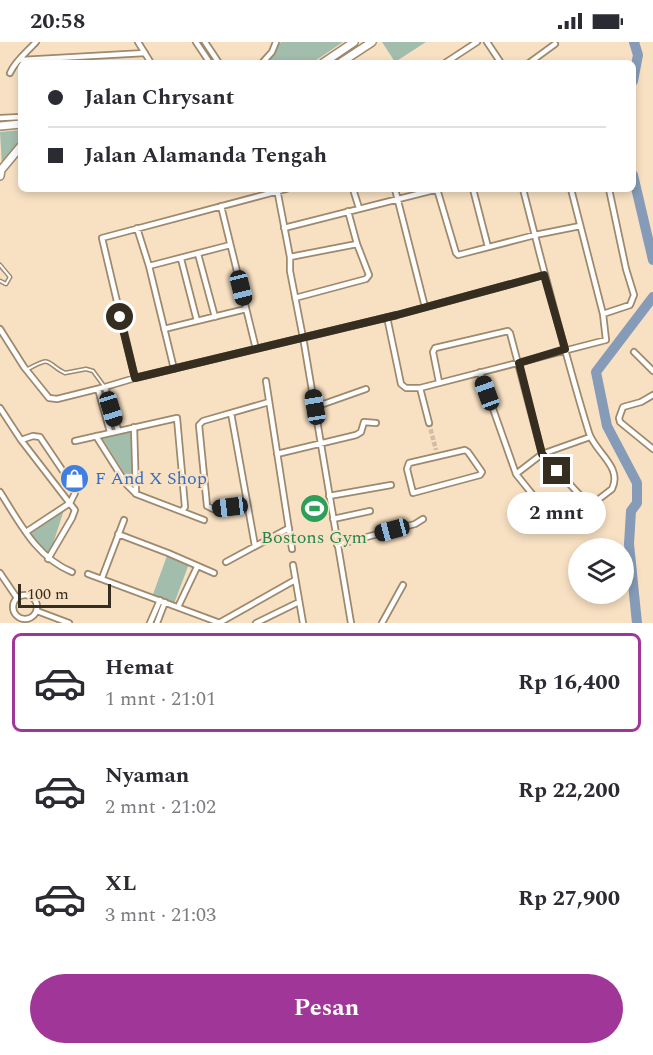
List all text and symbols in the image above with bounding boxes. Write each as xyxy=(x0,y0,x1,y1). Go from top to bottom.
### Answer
text: 20:58 xyxy=(30,5,85,38)
text: Jalan Chrysant xyxy=(84,81,234,114)
text: Jalan Alamanda Tengah xyxy=(84,139,327,172)
car xyxy=(228,268,254,308)
route start xyxy=(106,303,133,330)
car xyxy=(472,373,502,413)
car xyxy=(303,388,327,426)
car xyxy=(97,389,125,429)
route end xyxy=(543,457,570,484)
shop icon: F And X Shop xyxy=(58,462,90,494)
place label: F And X Shop xyxy=(95,465,207,492)
sports icon: Bostons Gym xyxy=(298,492,330,524)
callout: 2 mnt xyxy=(508,492,606,534)
car xyxy=(211,496,249,518)
text: 2 mnt xyxy=(529,498,584,528)
car xyxy=(372,517,412,543)
place label: Bostons Gym xyxy=(261,524,367,551)
map controls xyxy=(568,538,634,604)
button: layers xyxy=(568,538,634,604)
scale bar xyxy=(18,581,111,608)
text: 100 m xyxy=(27,582,69,606)
text: Hemat xyxy=(105,651,174,684)
icon: car xyxy=(33,656,87,710)
text: Rp 16,400 xyxy=(518,666,620,699)
text: 1 mnt · 21:01 xyxy=(105,684,216,714)
text: Nyaman xyxy=(105,759,189,792)
icon: car xyxy=(33,764,87,818)
text: Rp 22,200 xyxy=(518,774,620,807)
text: 2 mnt · 21:02 xyxy=(105,792,216,822)
text: XL xyxy=(105,867,136,900)
icon: car xyxy=(33,872,87,926)
text: Rp 27,900 xyxy=(518,882,620,915)
text: 3 mnt · 21:03 xyxy=(105,900,216,930)
button: Pesan xyxy=(30,974,623,1043)

